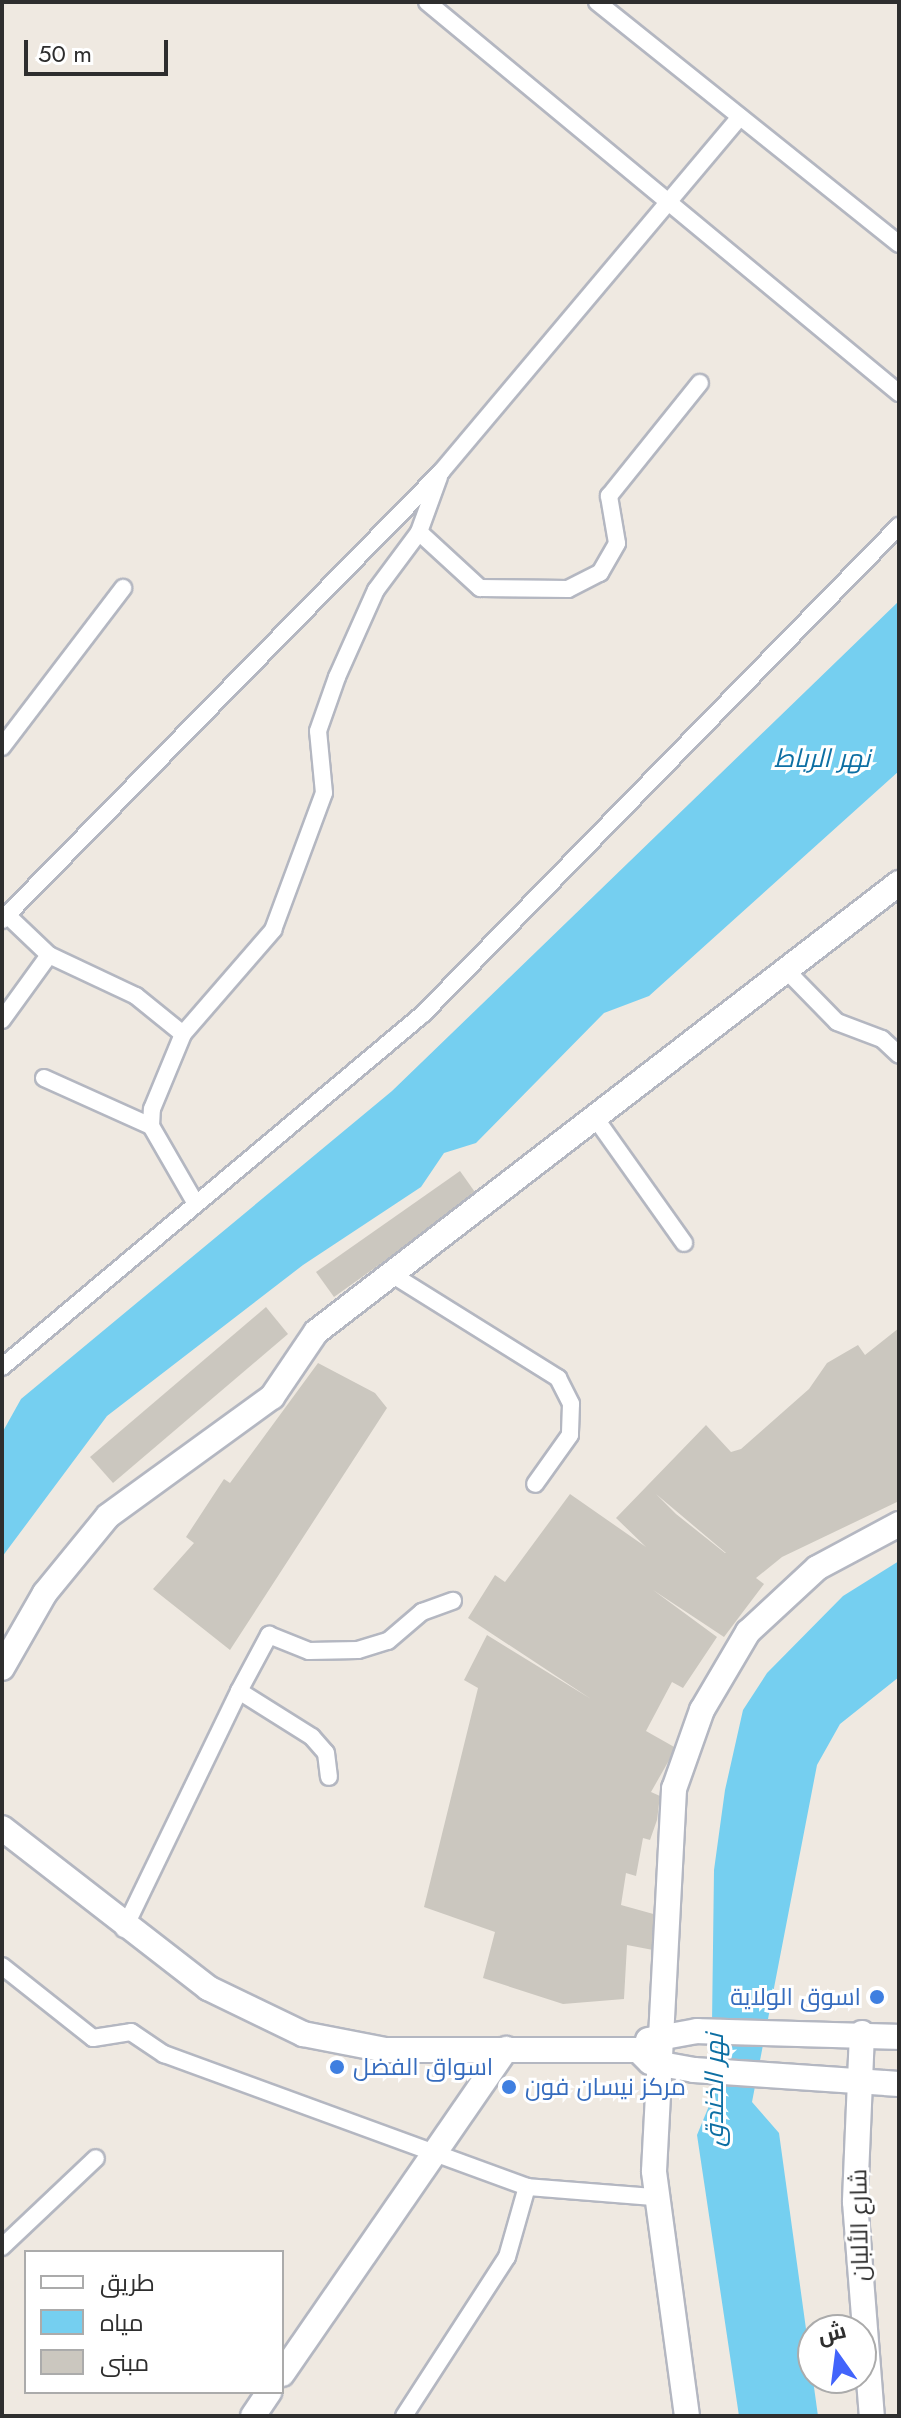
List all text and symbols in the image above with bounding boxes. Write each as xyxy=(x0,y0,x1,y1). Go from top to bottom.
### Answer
scale bar xyxy=(28,24,172,74)
text: 50 m xyxy=(38,36,92,71)
water label: نهر الرباط xyxy=(774,743,870,775)
place label: اسوق الولاية xyxy=(730,1983,861,2011)
marker: اسوق الولاية xyxy=(868,1988,886,2006)
water label: نهر الخندق xyxy=(699,2033,731,2147)
place label: اسواق الفضل xyxy=(353,2053,493,2081)
marker: اسواق الفضل xyxy=(328,2058,346,2076)
place label: مركز نيسان فون xyxy=(525,2073,686,2101)
marker: مركز نيسان فون xyxy=(500,2078,518,2096)
street label: شارع الألبان xyxy=(844,2169,874,2281)
legend xyxy=(24,2250,284,2394)
text: طريق xyxy=(100,2265,155,2300)
text: مياه xyxy=(100,2305,144,2340)
north arrow xyxy=(797,2314,877,2394)
text: ش xyxy=(814,2314,849,2352)
text: مبنى xyxy=(100,2345,149,2380)

